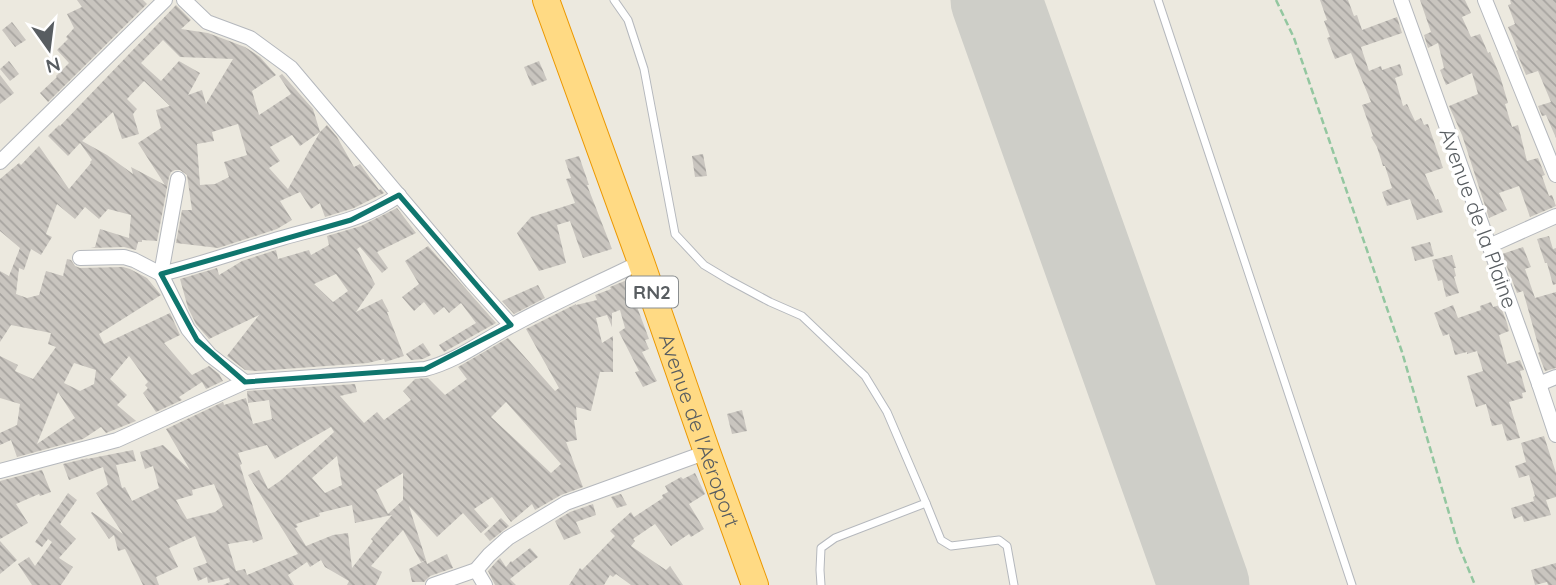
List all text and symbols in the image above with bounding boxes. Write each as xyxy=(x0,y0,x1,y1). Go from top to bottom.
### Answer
north arrow xyxy=(14,14,84,84)
text: N xyxy=(43,52,63,79)
street label: Avenue de la Plaine xyxy=(1434,124,1524,312)
road number: RN2 xyxy=(626,276,678,308)
street label: Avenue de l'Aéroport xyxy=(654,330,746,531)

